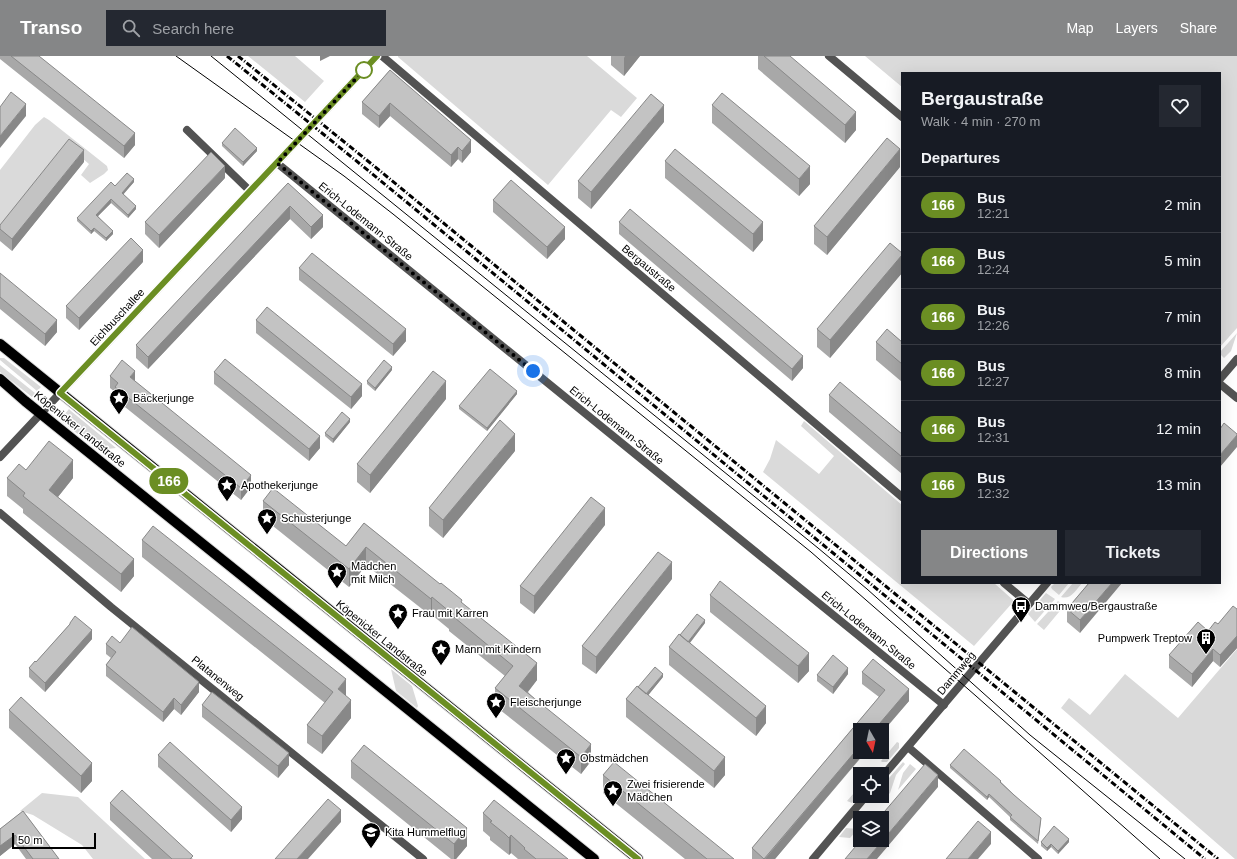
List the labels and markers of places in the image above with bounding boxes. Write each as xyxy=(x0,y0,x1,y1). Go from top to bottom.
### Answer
unlabelled marker xyxy=(355,61,373,79)
place icon: Bäckerjunge xyxy=(108,387,130,415)
place label: Bäckerjunge xyxy=(133,392,194,404)
place icon: Apothekerjunge xyxy=(216,474,238,502)
place label: Apothekerjunge xyxy=(241,479,318,491)
place icon: Schusterjunge xyxy=(256,507,278,535)
place label: Schusterjunge xyxy=(281,512,351,524)
place label: Mädchen mit Milch xyxy=(351,560,396,585)
place icon: Mädchen mit Milch xyxy=(326,561,348,589)
bus stop icon: Dammweg/Bergaustraße xyxy=(1010,595,1032,623)
place label: Dammweg/Bergaustraße xyxy=(1035,600,1157,612)
place icon: Frau mit Karren xyxy=(387,602,409,630)
place label: Frau mit Karren xyxy=(412,607,488,619)
building icon: Pumpwerk Treptow xyxy=(1195,627,1217,655)
place label: Pumpwerk Treptow xyxy=(1098,632,1192,644)
place icon: Mann mit Kindern xyxy=(430,638,452,666)
place label: Mann mit Kindern xyxy=(455,643,541,655)
place icon: Fleischerjunge xyxy=(485,691,507,719)
place label: Fleischerjunge xyxy=(510,696,582,708)
place icon: Obstmädchen xyxy=(555,747,577,775)
place label: Obstmädchen xyxy=(580,752,648,764)
place label: Zwei frisierende Mädchen xyxy=(627,778,705,803)
place icon: Zwei frisierende Mädchen xyxy=(602,779,624,807)
school or university icon: Kita Hummelflug xyxy=(360,821,382,849)
place label: Kita Hummelflug xyxy=(385,826,466,838)

